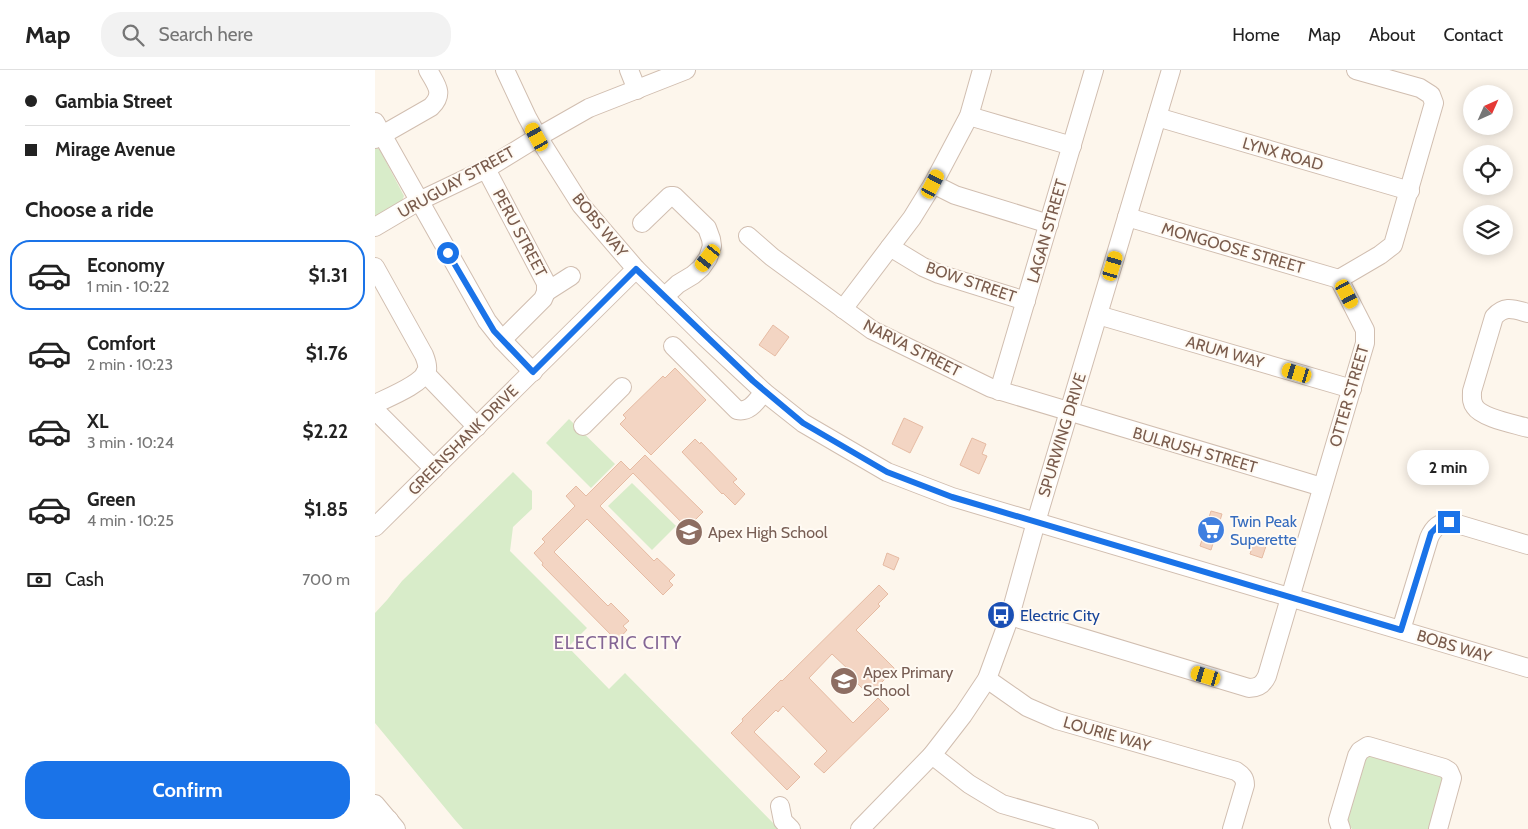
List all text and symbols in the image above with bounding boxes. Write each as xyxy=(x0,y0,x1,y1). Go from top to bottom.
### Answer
search box xyxy=(101,12,451,57)
text: Map xyxy=(25,20,71,49)
icon: search xyxy=(119,21,147,49)
text: Search here xyxy=(159,23,253,46)
text: Home xyxy=(1232,24,1280,46)
text: Map xyxy=(1308,24,1341,46)
text: About xyxy=(1369,24,1415,46)
text: Contact xyxy=(1443,24,1503,46)
north arrow xyxy=(1463,85,1513,135)
map controls xyxy=(1463,85,1513,255)
text: Gambia Street xyxy=(55,90,172,113)
car xyxy=(523,120,550,154)
street label: LYNX ROAD xyxy=(1240,133,1326,175)
text: Mirage Avenue xyxy=(55,138,175,161)
street label: URUGUAY STREET xyxy=(394,142,518,222)
button: locate xyxy=(1463,145,1513,195)
car xyxy=(919,167,946,201)
street label: LAGAN STREET xyxy=(1023,177,1071,285)
street label: PERU STREET xyxy=(489,186,551,281)
street label: BOBS WAY xyxy=(568,189,632,262)
text: Choose a ride xyxy=(25,196,154,223)
button: layers xyxy=(1463,205,1513,255)
street label: MONGOOSE STREET xyxy=(1159,219,1307,278)
route start xyxy=(437,242,459,264)
car xyxy=(692,242,723,274)
car xyxy=(1101,249,1124,283)
icon: car xyxy=(27,253,72,298)
text: Economy xyxy=(87,254,165,277)
street label: BOW STREET xyxy=(923,258,1019,306)
text: $1.31 xyxy=(308,264,348,287)
text: 1 min · 10:22 xyxy=(87,277,170,296)
car xyxy=(1333,277,1360,311)
street label: NARVA STREET xyxy=(860,315,964,381)
icon: car xyxy=(27,331,72,376)
text: Comfort xyxy=(87,332,156,355)
street label: ARUM WAY xyxy=(1184,332,1267,372)
text: $1.76 xyxy=(306,342,348,365)
street label: OTTER STREET xyxy=(1325,343,1373,449)
text: 2 min · 10:23 xyxy=(87,355,173,374)
car xyxy=(1280,361,1313,385)
street label: SPURWING DRIVE xyxy=(1034,371,1090,499)
street label: GREENSHANK DRIVE xyxy=(404,381,522,499)
icon: car xyxy=(27,409,72,454)
text: XL xyxy=(87,410,108,433)
text: $2.22 xyxy=(303,420,348,443)
street label: BULRUSH STREET xyxy=(1131,423,1260,477)
text: 3 min · 10:24 xyxy=(87,433,174,452)
callout: 2 min xyxy=(1408,450,1490,484)
text: 2 min xyxy=(1429,458,1467,477)
icon: car xyxy=(27,487,72,532)
text: Green xyxy=(87,488,136,511)
text: $1.85 xyxy=(304,498,348,521)
text: 4 min · 10:25 xyxy=(87,511,174,530)
route end xyxy=(1438,511,1460,533)
place label: Twin Peak Superette xyxy=(1230,512,1298,549)
supermarket icon: Twin Peak Superette xyxy=(1196,515,1226,545)
school or university icon: Apex High School xyxy=(674,517,704,547)
place label: Apex High School xyxy=(708,523,828,542)
icon: cash xyxy=(25,566,53,594)
text: Cash xyxy=(65,568,104,591)
text: 700 m xyxy=(302,570,350,589)
bus stop icon: Electric City xyxy=(986,600,1016,630)
place label: Electric City xyxy=(1020,606,1100,625)
street label: BOBS WAY xyxy=(1415,626,1494,667)
district label: ELECTRIC CITY xyxy=(554,632,682,654)
place label: Apex Primary School xyxy=(863,663,953,700)
car xyxy=(1189,664,1222,688)
school or university icon: Apex Primary School xyxy=(829,666,859,696)
street label: LOURIE WAY xyxy=(1061,712,1154,756)
button: Confirm xyxy=(25,761,350,819)

